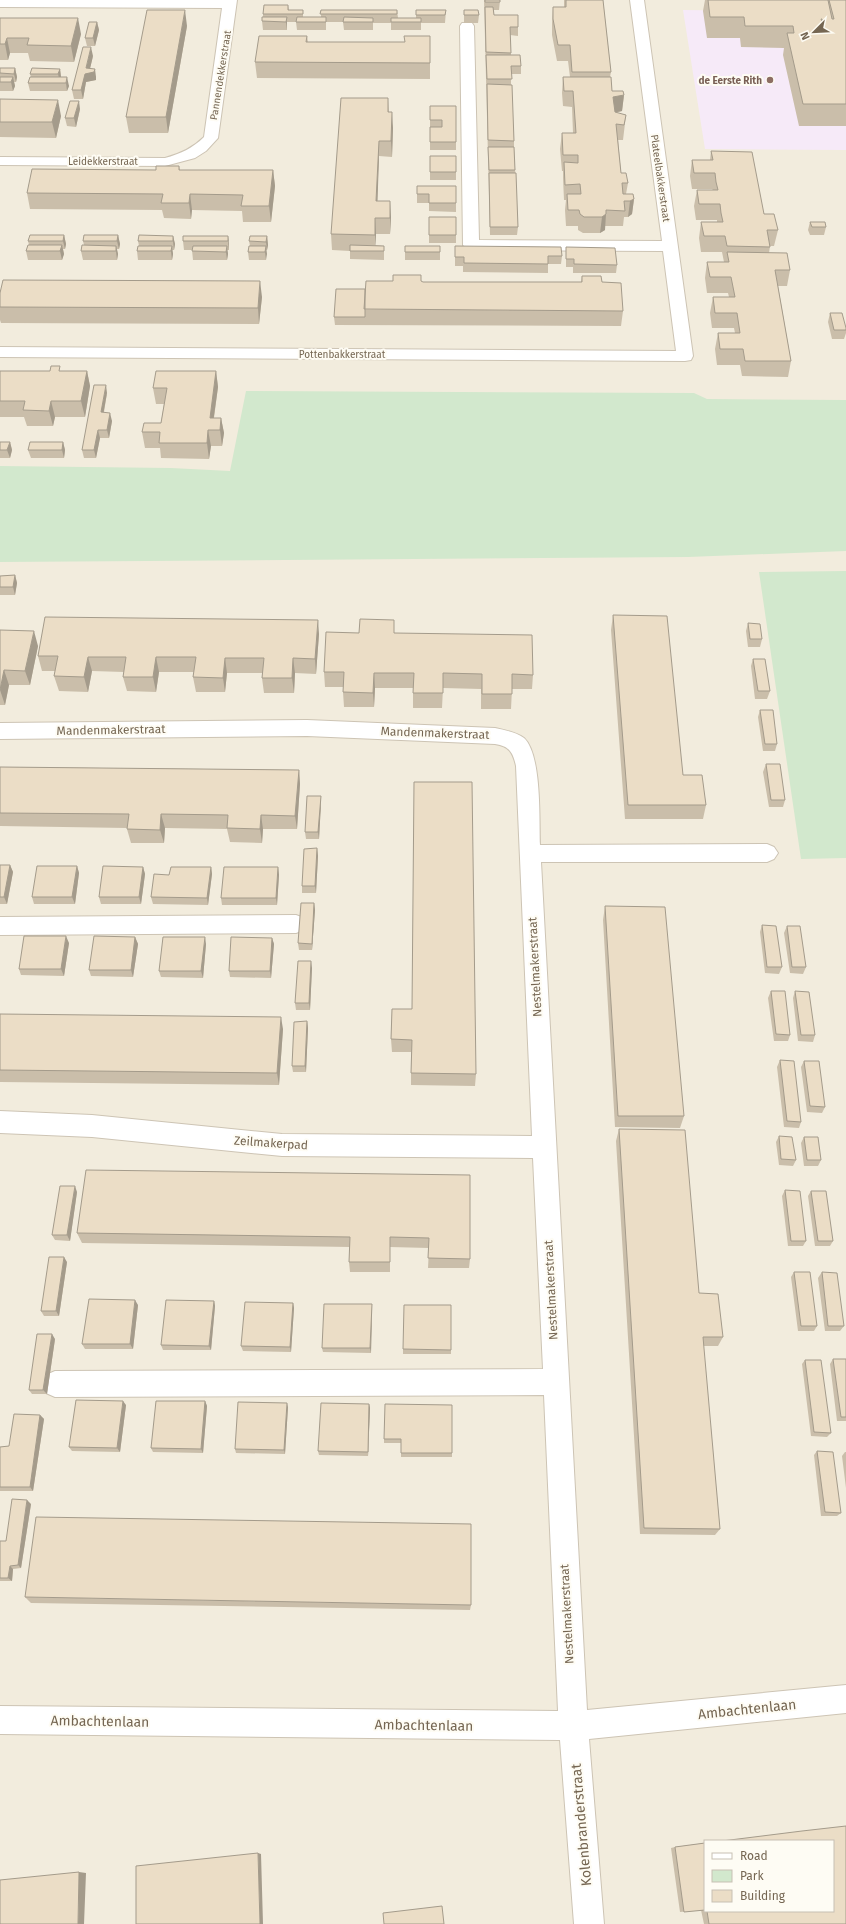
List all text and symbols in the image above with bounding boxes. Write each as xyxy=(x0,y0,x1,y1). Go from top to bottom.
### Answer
north arrow xyxy=(794,12,834,52)
street label: Pannendekkerstraat xyxy=(208,29,234,121)
text: N xyxy=(798,30,813,42)
place label: de Eerste Rith xyxy=(699,75,762,87)
marker: de Eerste Rith xyxy=(765,75,775,85)
street label: Plateelbakkerstraat xyxy=(648,134,672,223)
street label: Leidekkerstraat xyxy=(68,156,138,168)
street label: Pottenbakkerstraat xyxy=(299,349,386,361)
street label: Mandenmakerstraat xyxy=(56,722,166,738)
street label: Mandenmakerstraat xyxy=(380,724,490,742)
street label: Nestelmakerstraat xyxy=(525,916,545,1017)
street label: Zeilmakerpad xyxy=(234,1133,308,1153)
street label: Nestelmakerstraat xyxy=(541,1239,561,1340)
street label: Nestelmakerstraat xyxy=(557,1563,577,1664)
street label: Ambachtenlaan xyxy=(697,1696,797,1723)
street label: Ambachtenlaan xyxy=(50,1712,150,1731)
street label: Ambachtenlaan xyxy=(374,1716,474,1735)
street label: Kolenbranderstraat xyxy=(568,1762,595,1887)
legend xyxy=(704,1840,834,1912)
text: Road xyxy=(740,1849,768,1863)
text: Park xyxy=(740,1869,764,1883)
text: Building xyxy=(740,1889,786,1903)

